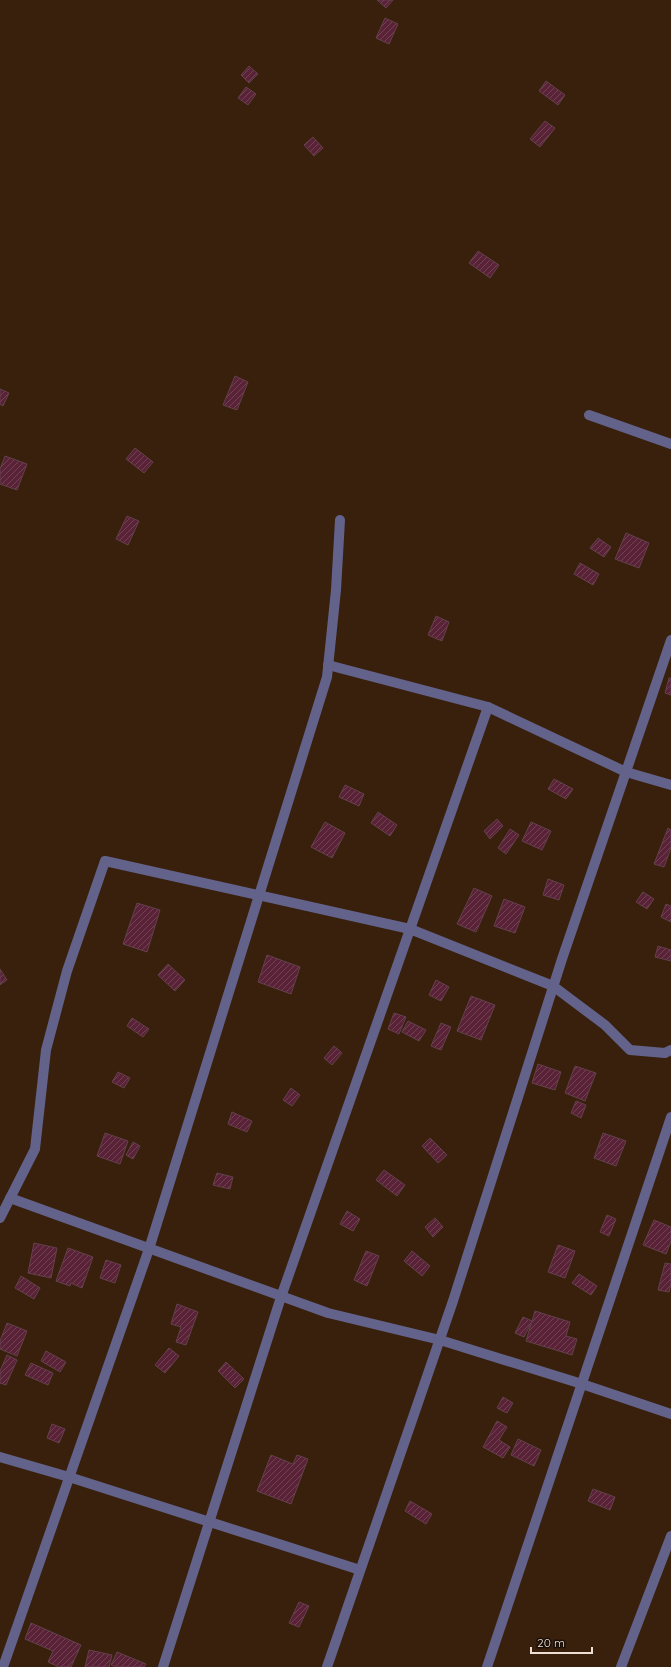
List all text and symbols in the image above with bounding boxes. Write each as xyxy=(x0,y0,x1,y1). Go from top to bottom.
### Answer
scale bar xyxy=(531,1629,592,1655)
text: 20 m xyxy=(537,1635,565,1650)

